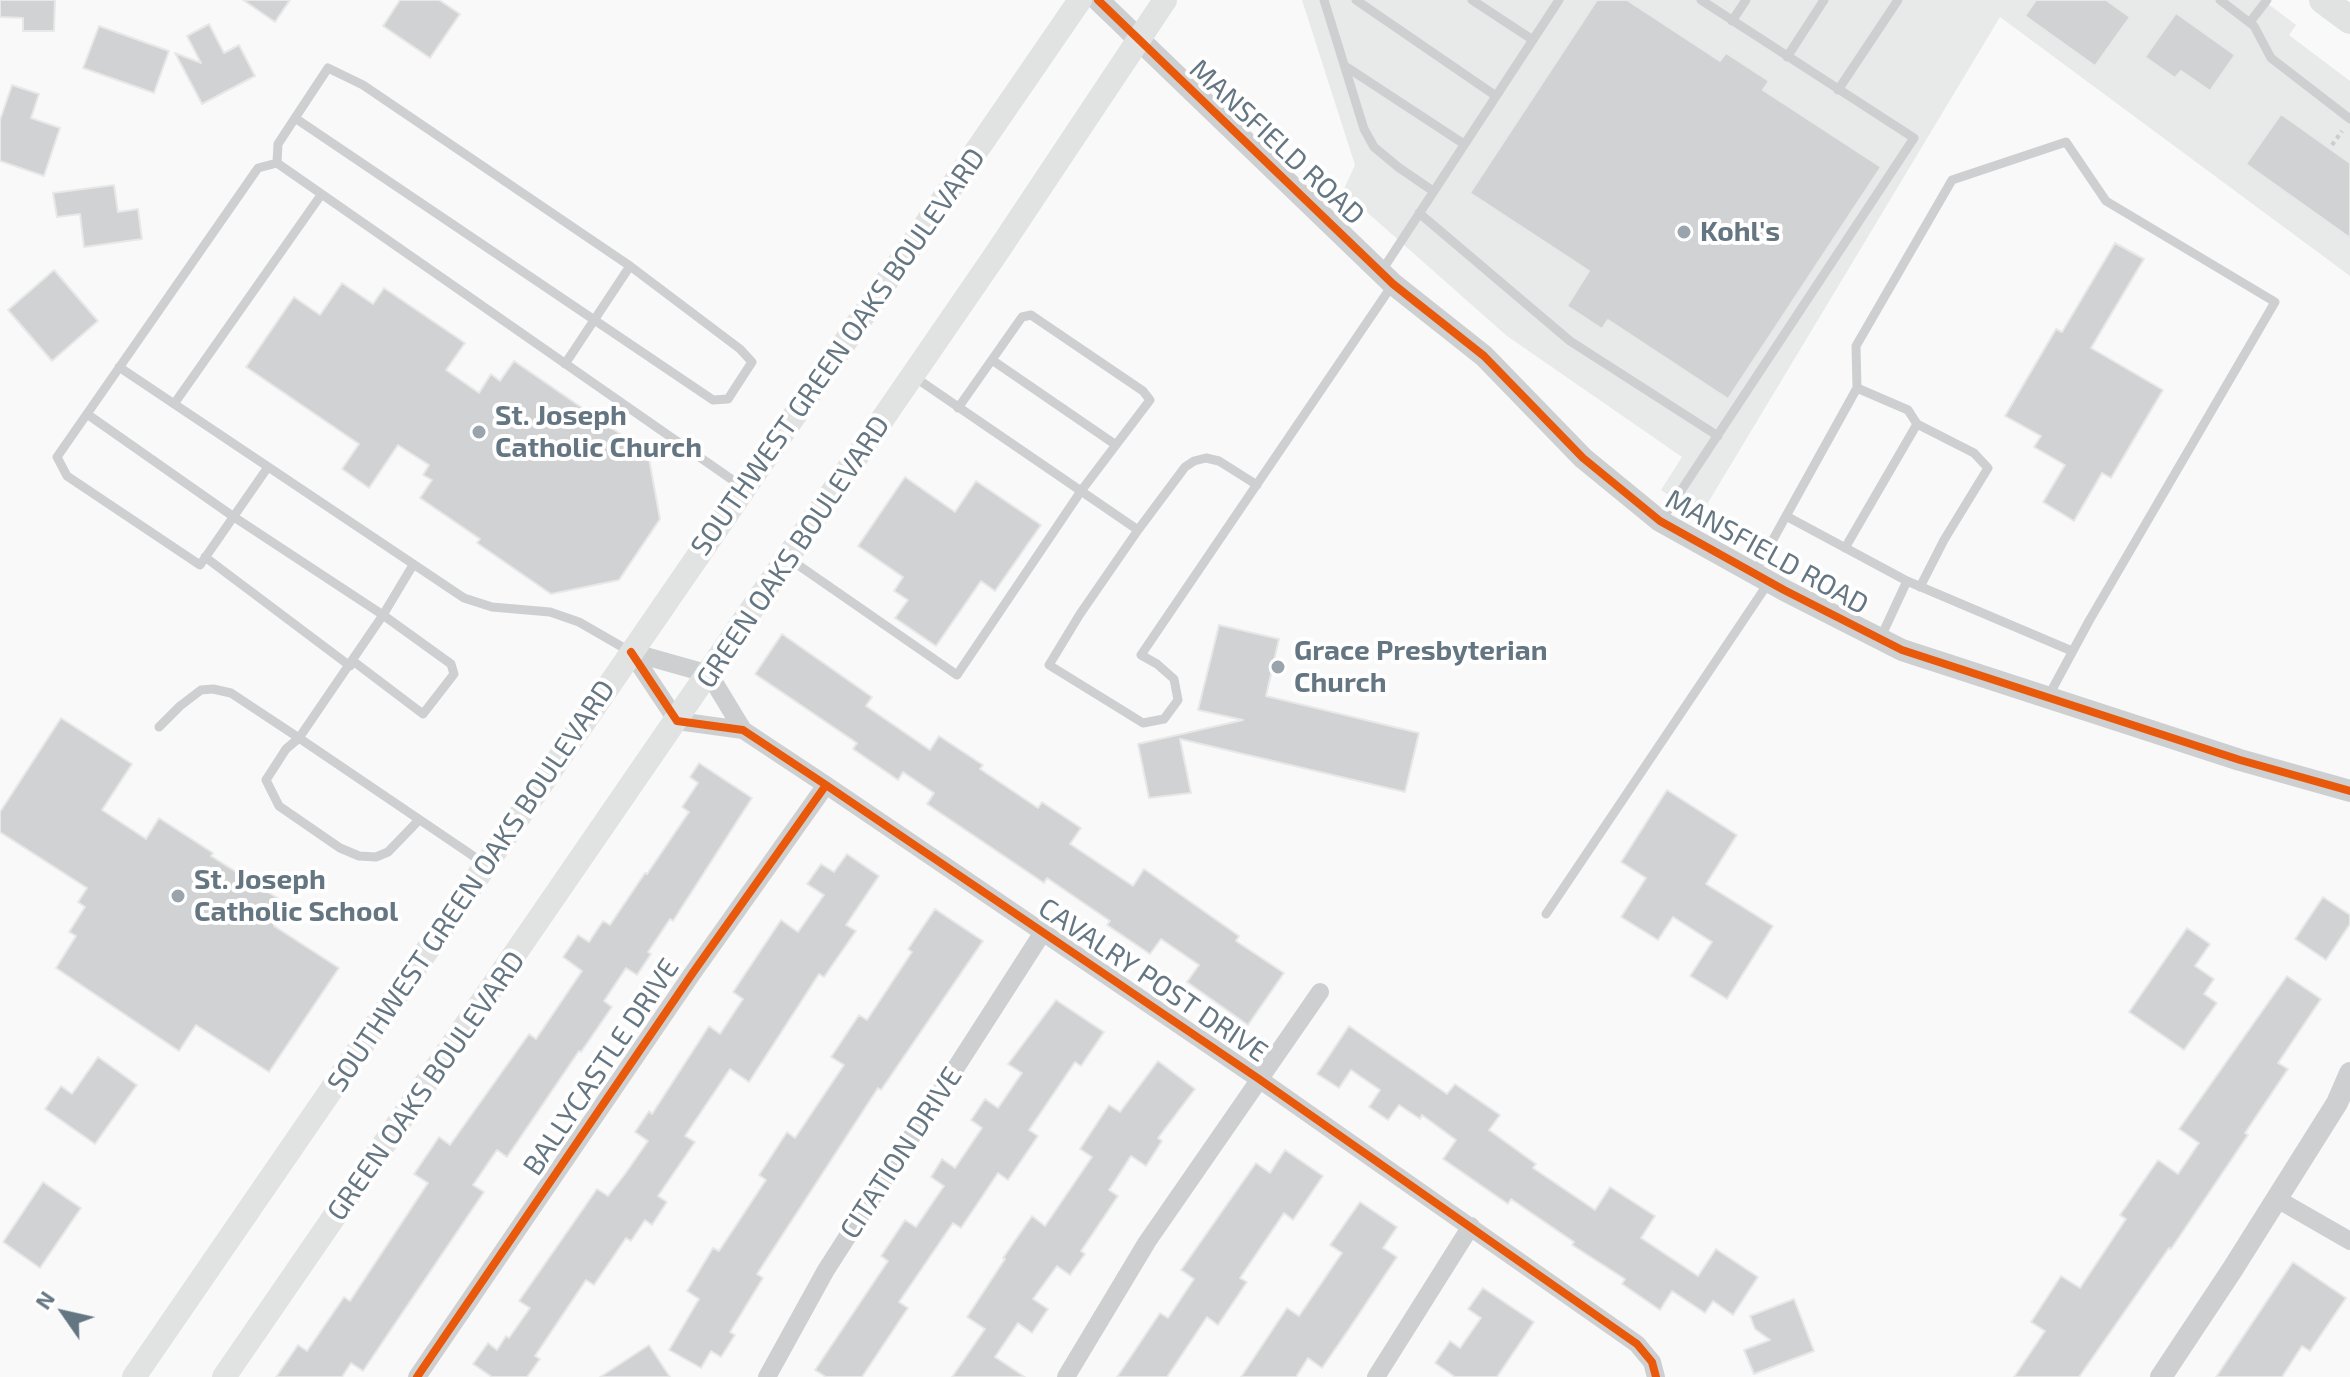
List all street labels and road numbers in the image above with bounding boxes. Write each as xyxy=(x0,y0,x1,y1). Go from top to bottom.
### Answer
street label: MANSFIELD ROAD xyxy=(1183,52,1371,232)
street label: SOUTHWEST GREEN OAKS BOULEVARD xyxy=(684,142,992,562)
street label: GREEN OAKS BOULEVARD xyxy=(689,410,897,694)
street label: MANSFIELD ROAD xyxy=(1660,482,1874,622)
street label: SOUTHWEST GREEN OAKS BOULEVARD xyxy=(320,674,622,1098)
street label: CAVALRY POST DRIVE xyxy=(1032,891,1274,1069)
street label: GREEN OAKS BOULEVARD xyxy=(320,945,532,1227)
street label: BALLYCASTLE DRIVE xyxy=(516,952,686,1182)
street label: CITATION DRIVE xyxy=(833,1061,969,1245)

